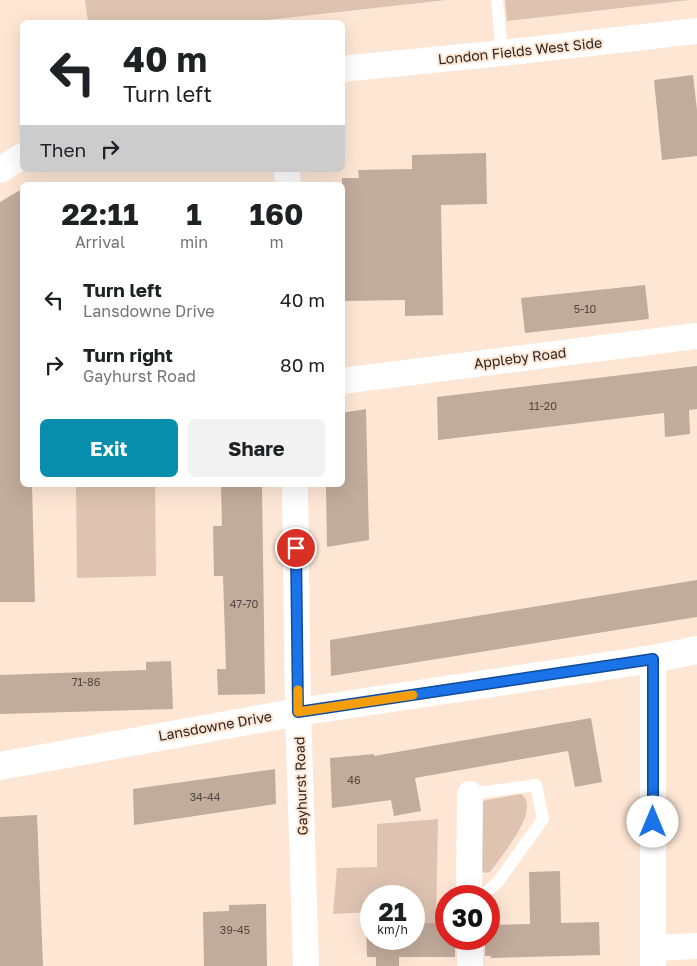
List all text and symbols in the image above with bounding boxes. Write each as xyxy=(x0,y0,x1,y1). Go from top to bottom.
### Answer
street label: London Fields West Side xyxy=(437,33,603,68)
text: 40 m xyxy=(123,38,207,80)
icon: left xyxy=(40,40,105,105)
text: Turn left xyxy=(123,80,212,107)
icon: right xyxy=(96,135,124,163)
text: Then xyxy=(40,138,86,161)
text: 22:11 xyxy=(61,196,139,232)
text: 1 xyxy=(186,196,202,232)
text: 160 xyxy=(250,196,304,232)
text: Arrival xyxy=(75,232,125,252)
text: min xyxy=(180,232,208,252)
text: m xyxy=(269,232,284,252)
text: Turn left xyxy=(83,278,162,301)
icon: left xyxy=(40,286,68,314)
text: 40 m xyxy=(280,288,325,311)
text: Lansdowne Drive xyxy=(83,301,215,321)
house number: 5-10 xyxy=(574,302,597,315)
text: Turn right xyxy=(83,343,173,366)
street label: Appleby Road xyxy=(473,343,567,372)
icon: right xyxy=(40,351,68,379)
text: 80 m xyxy=(280,353,325,376)
text: Gayhurst Road xyxy=(83,366,196,386)
house number: 11-20 xyxy=(529,399,557,412)
button: Exit xyxy=(40,419,178,477)
button: Share xyxy=(188,419,325,477)
pin xyxy=(275,527,317,569)
icon: arrive xyxy=(282,534,310,562)
house number: 47-70 xyxy=(230,597,259,610)
house number: 71-86 xyxy=(72,675,101,688)
street label: Lansdowne Drive xyxy=(157,707,273,744)
street label: Gayhurst Road xyxy=(290,736,311,836)
house number: 46 xyxy=(347,773,361,786)
house number: 34-44 xyxy=(190,790,221,803)
position arrow xyxy=(626,795,678,847)
speed limit sign: 30 xyxy=(435,885,500,950)
text: 21 xyxy=(378,896,407,927)
text: km/h xyxy=(377,922,408,937)
house number: 39-45 xyxy=(220,923,250,936)

